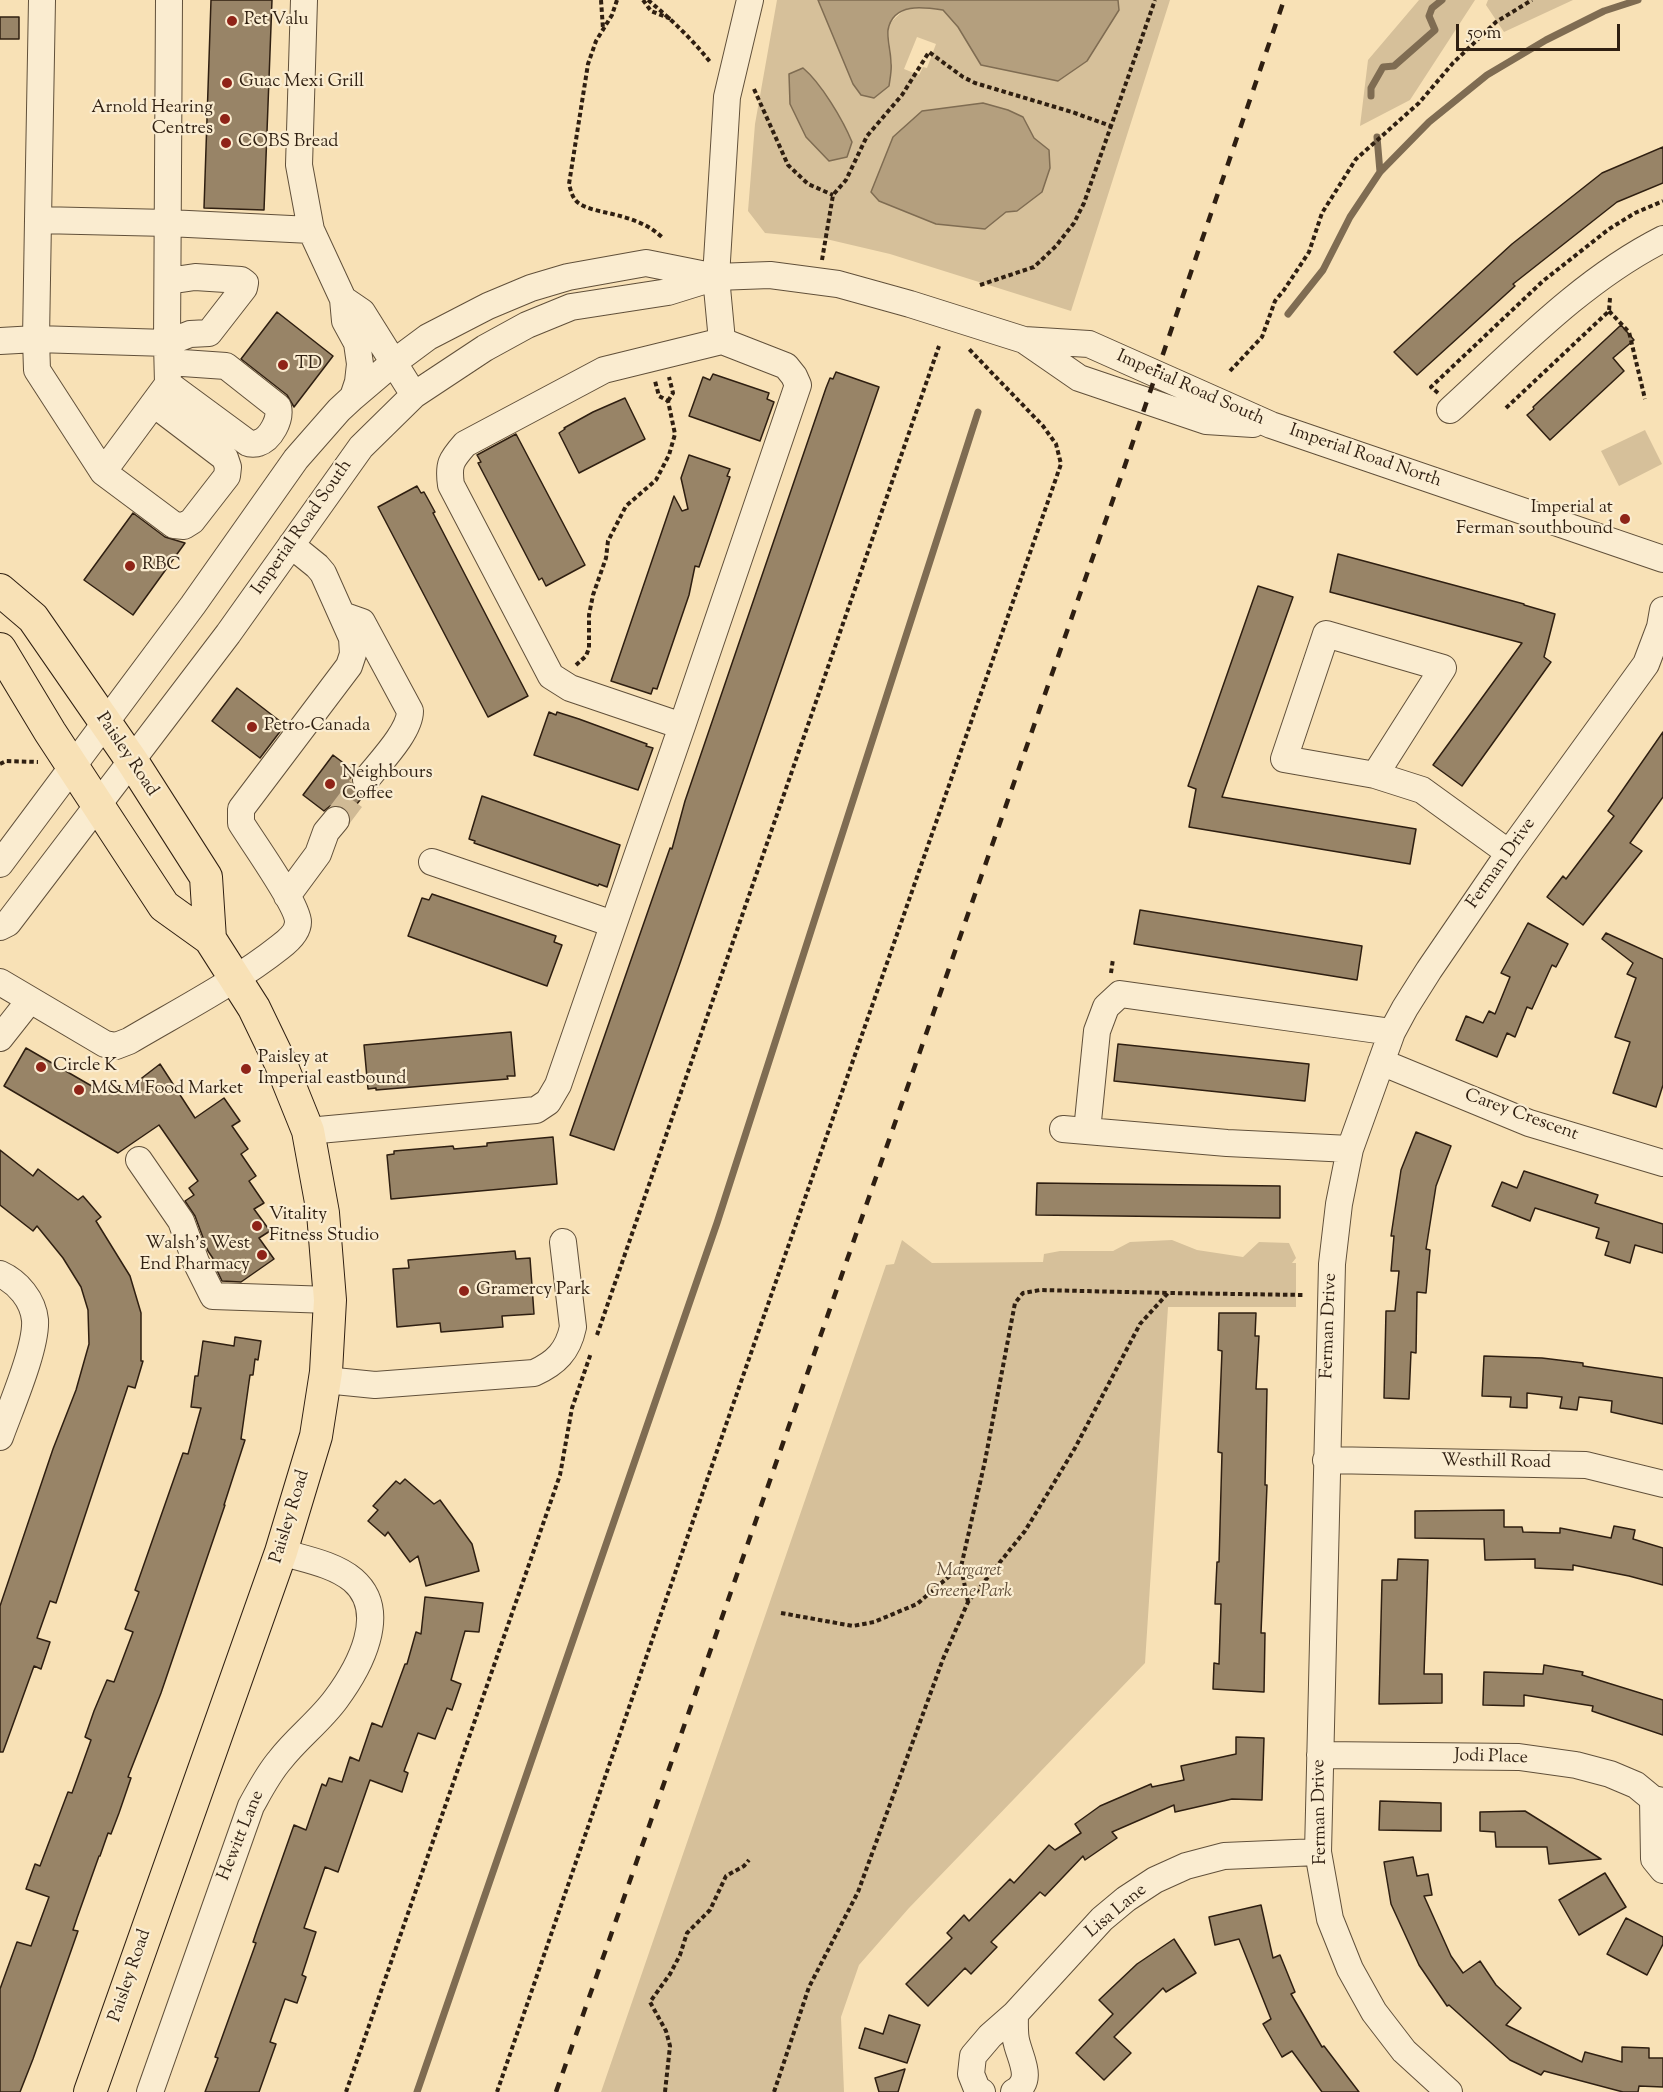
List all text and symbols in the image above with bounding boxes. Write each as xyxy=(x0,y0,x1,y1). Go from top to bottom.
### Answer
place label: Pet Valu xyxy=(244,10,309,32)
scale bar xyxy=(1459,12,1622,50)
marker: Pet Valu xyxy=(225,14,239,28)
text: 50 m xyxy=(1467,21,1501,47)
place label: Guac Mexi Grill xyxy=(239,72,364,94)
marker: Guac Mexi Grill xyxy=(220,76,234,90)
place label: Arnold Hearing Centres xyxy=(91,98,213,140)
marker: Arnold Hearing Centres xyxy=(218,112,232,126)
place label: COBS Bread xyxy=(238,132,338,154)
marker: COBS Bread xyxy=(219,136,233,150)
street label: Imperial Road South xyxy=(1113,347,1267,431)
place label: TD xyxy=(295,354,322,376)
marker: TD xyxy=(276,358,290,372)
street label: Imperial Road North xyxy=(1286,421,1444,493)
street label: Imperial Road South xyxy=(248,456,358,600)
place label: Imperial at Ferman southbound xyxy=(1456,498,1613,540)
marker: Imperial at Ferman southbound xyxy=(1618,512,1632,526)
place label: RBC xyxy=(142,555,181,577)
marker: RBC xyxy=(123,559,137,573)
street label: Paisley Road xyxy=(90,709,162,801)
place label: Petro-Canada xyxy=(264,716,370,738)
marker: Petro-Canada xyxy=(245,720,259,734)
place label: Neighbours Coffee xyxy=(342,763,433,806)
marker: Neighbours Coffee xyxy=(323,777,337,791)
street label: Ferman Drive xyxy=(1463,814,1541,914)
place label: Paisley at Imperial eastbound xyxy=(258,1048,406,1090)
place label: Circle K xyxy=(53,1056,117,1078)
marker: Circle K xyxy=(34,1060,48,1074)
marker: Paisley at Imperial eastbound xyxy=(239,1062,253,1076)
place label: M&M Food Market xyxy=(91,1079,243,1101)
marker: M&M Food Market xyxy=(72,1083,86,1097)
street label: Carey Crescent xyxy=(1461,1085,1581,1147)
place label: Vitality Fitness Studio xyxy=(269,1205,379,1248)
marker: Vitality Fitness Studio xyxy=(250,1219,264,1233)
place label: Walsh’s West End Pharmacy xyxy=(140,1234,250,1276)
marker: Walsh’s West End Pharmacy xyxy=(255,1248,269,1262)
street label: Ferman Drive xyxy=(1317,1273,1343,1379)
place label: Gramercy Park xyxy=(476,1280,590,1302)
marker: Gramercy Park xyxy=(457,1284,471,1298)
street label: Westhill Road xyxy=(1441,1451,1551,1475)
street label: Paisley Road xyxy=(267,1468,315,1566)
park label: Margaret Greene Park xyxy=(926,1561,1012,1604)
street label: Jodi Place xyxy=(1454,1746,1528,1770)
street label: Ferman Drive xyxy=(1309,1759,1333,1865)
street label: Hewitt Lane xyxy=(214,1788,270,1884)
street label: Lisa Lane xyxy=(1082,1880,1152,1944)
street label: Paisley Road xyxy=(105,1927,157,2025)

